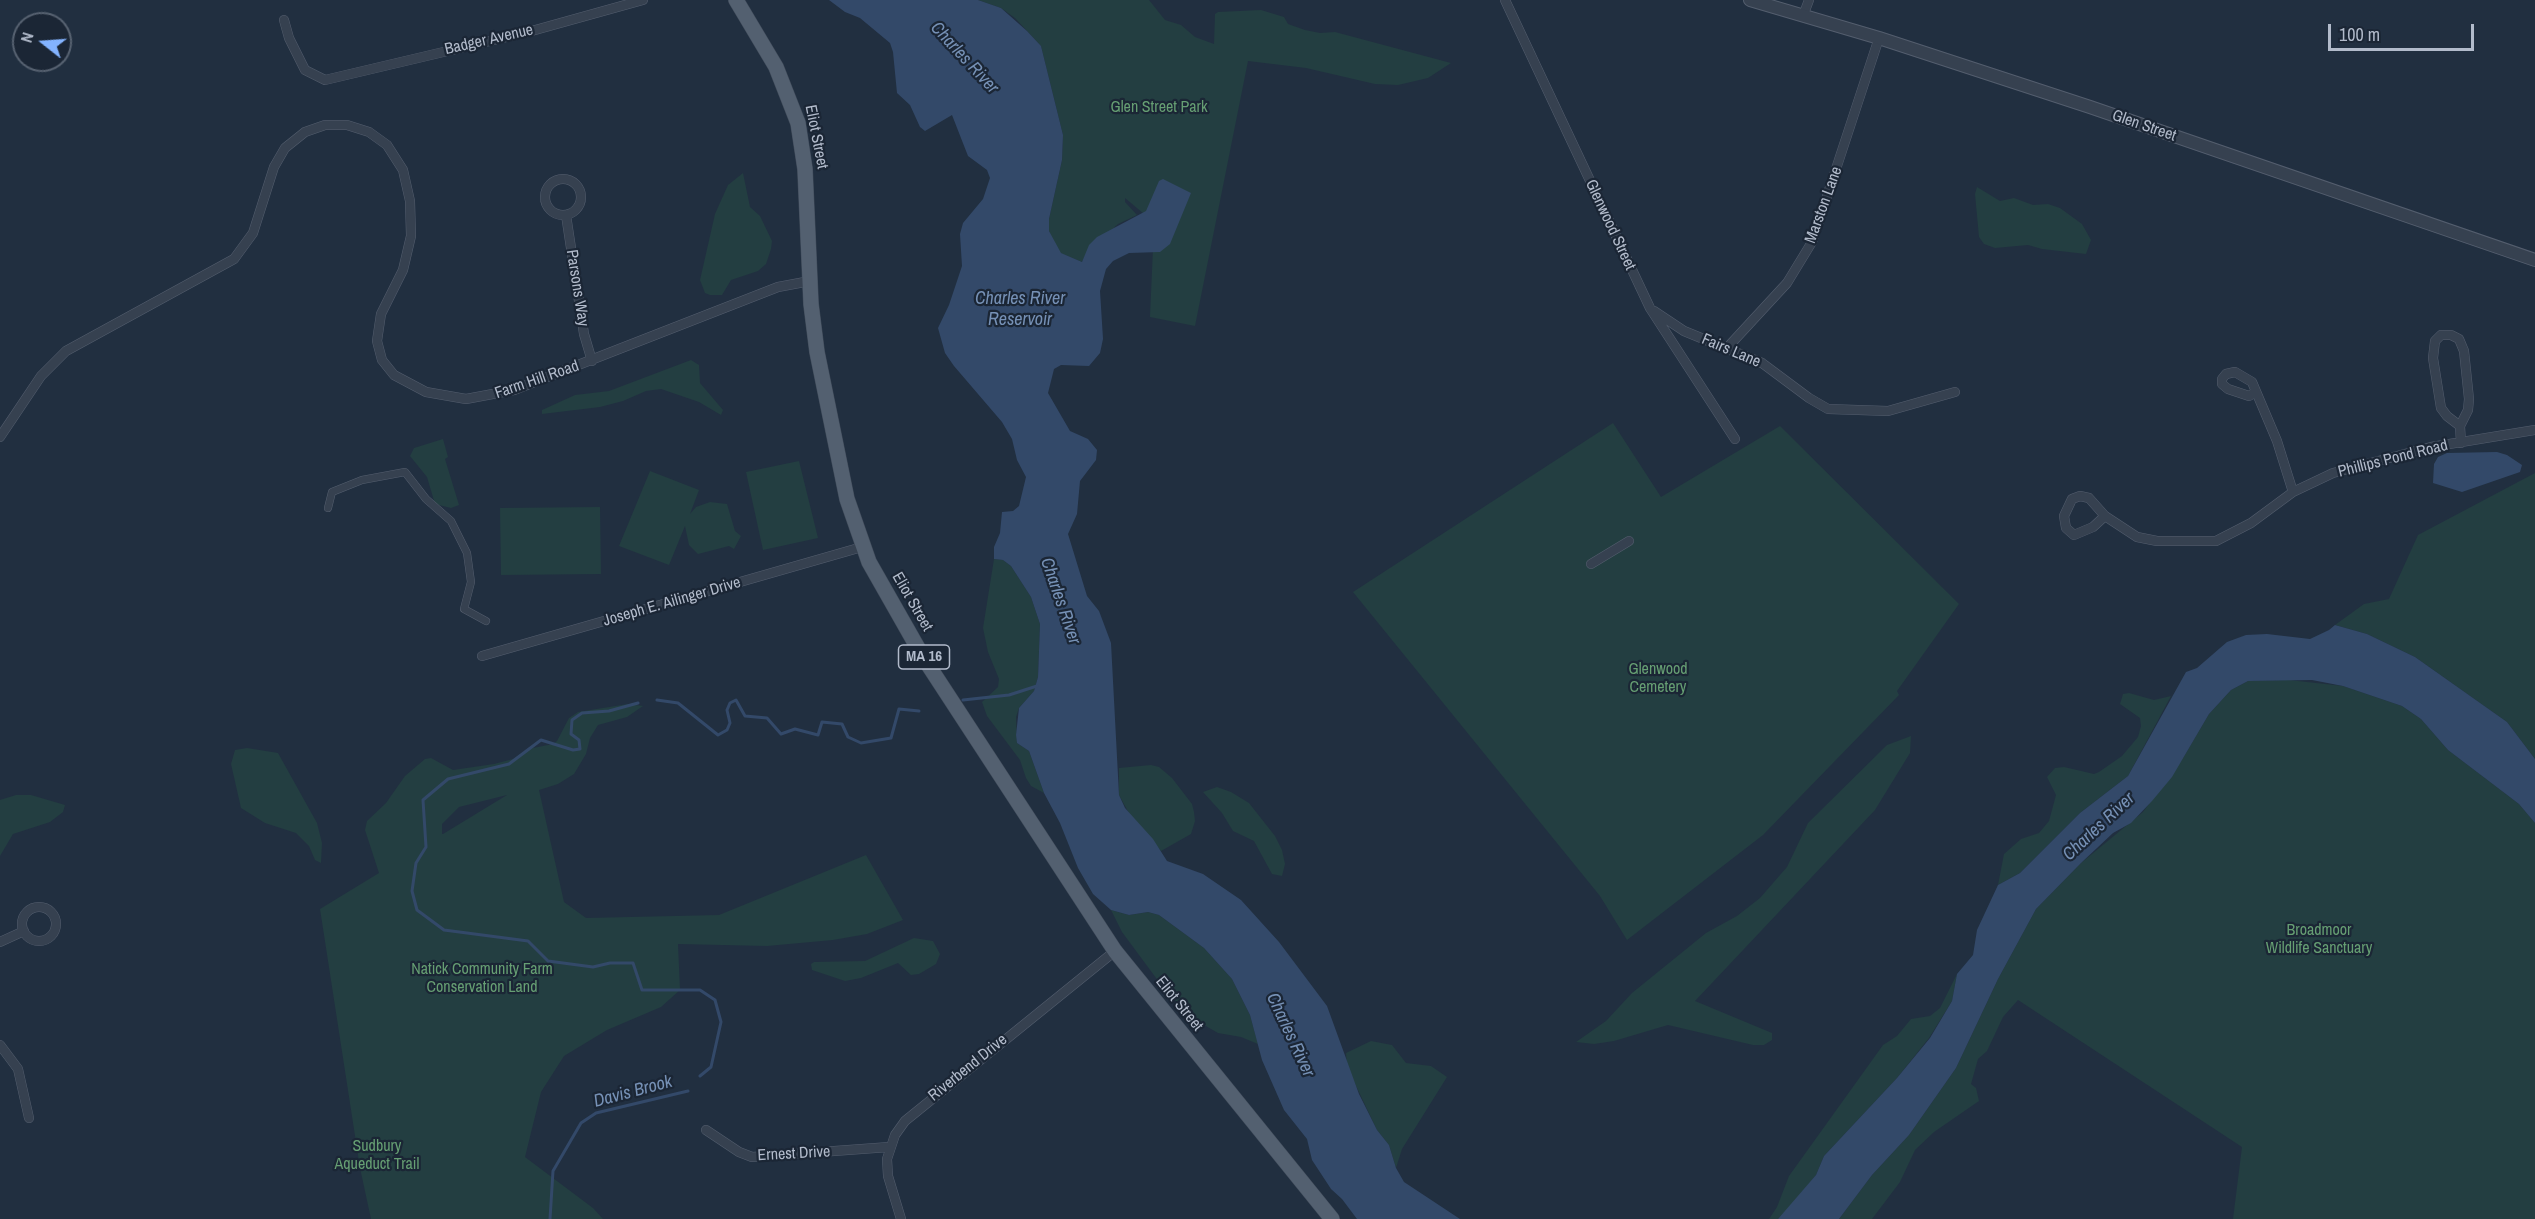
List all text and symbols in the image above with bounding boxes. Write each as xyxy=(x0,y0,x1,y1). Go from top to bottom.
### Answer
north arrow xyxy=(12,12,72,72)
scale bar xyxy=(2331,12,2476,50)
water label: Charles River xyxy=(925,18,1003,98)
street label: Badger Avenue xyxy=(443,20,535,60)
text: 100 m xyxy=(2339,22,2380,47)
text: N xyxy=(15,30,39,45)
park label: Glen Street Park xyxy=(1111,98,1207,118)
street label: Eliot Street xyxy=(800,103,832,171)
street label: Glen Street xyxy=(2109,106,2179,146)
street label: Marston Lane xyxy=(1801,164,1847,246)
street label: Glenwood Street xyxy=(1581,177,1639,273)
street label: Parsons Way xyxy=(561,248,593,328)
water label: Charles River Reservoir xyxy=(975,288,1065,330)
street label: Fairs Lane xyxy=(1699,330,1763,372)
street label: Farm Hill Road xyxy=(492,357,582,403)
street label: Phillips Pond Road xyxy=(2336,436,2450,482)
water label: Charles River xyxy=(1035,555,1085,647)
street label: Eliot Street xyxy=(887,569,937,635)
street label: Joseph E. Ailinger Drive xyxy=(601,573,743,631)
road number: MA 16 xyxy=(898,645,950,669)
park label: Glenwood Cemetery xyxy=(1628,660,1688,698)
water label: Charles River xyxy=(2059,788,2139,866)
park label: Broadmoor Wildlife Sanctuary xyxy=(2266,921,2372,959)
park label: Natick Community Farm Conservation Land xyxy=(411,960,553,998)
street label: Eliot Street xyxy=(1151,973,1207,1035)
water label: Charles River xyxy=(1261,990,1319,1080)
street label: Riverbend Drive xyxy=(925,1030,1011,1106)
water label: Davis Brook xyxy=(591,1071,675,1113)
park label: Sudbury Aqueduct Trail xyxy=(335,1137,419,1175)
street label: Ernest Drive xyxy=(757,1143,831,1165)

